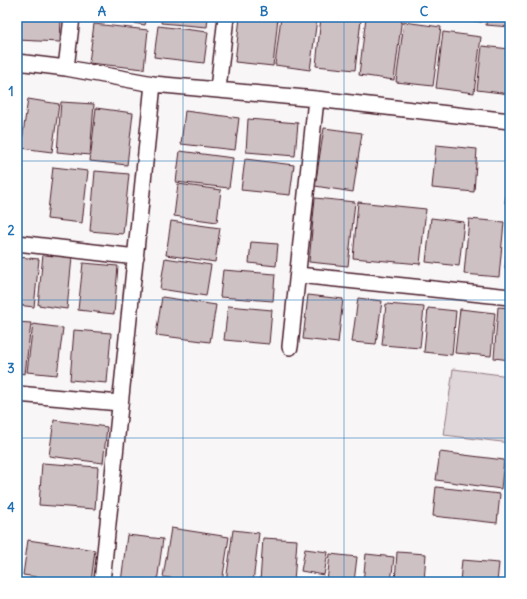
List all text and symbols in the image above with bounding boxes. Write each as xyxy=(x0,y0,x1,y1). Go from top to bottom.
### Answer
text: A xyxy=(98,3,107,20)
text: B xyxy=(260,3,269,20)
text: C xyxy=(420,3,429,20)
text: 1 xyxy=(8,83,14,100)
text: 2 xyxy=(7,222,15,239)
text: 3 xyxy=(7,360,15,377)
text: 4 xyxy=(7,499,15,516)

